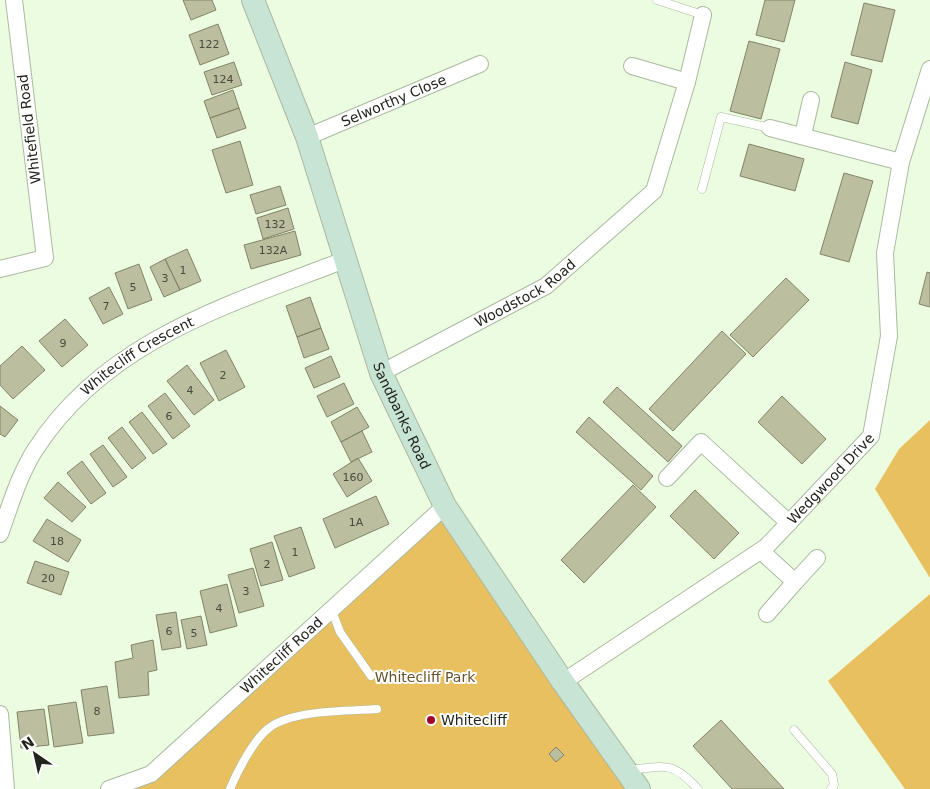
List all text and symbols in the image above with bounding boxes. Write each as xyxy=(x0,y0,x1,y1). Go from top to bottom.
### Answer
house number: 122 xyxy=(199,38,220,51)
street label: Selworthy Close xyxy=(339,71,449,130)
street label: Whitefield Road xyxy=(14,73,44,185)
house number: 124 xyxy=(213,73,234,86)
house number: 132 xyxy=(265,218,286,231)
house number: 132A xyxy=(259,244,288,257)
street label: Woodstock Road xyxy=(472,256,579,330)
house number: 1 xyxy=(180,264,187,277)
house number: 3 xyxy=(162,272,169,285)
house number: 5 xyxy=(130,281,137,294)
house number: 7 xyxy=(103,300,110,313)
street label: Whitecliff Crescent xyxy=(77,313,197,399)
house number: 9 xyxy=(60,337,67,350)
street label: Sandbanks Road xyxy=(370,360,434,472)
house number: 2 xyxy=(220,369,227,382)
house number: 4 xyxy=(187,384,194,397)
house number: 6 xyxy=(166,410,173,423)
street label: Wedgwood Drive xyxy=(784,430,877,527)
house number: 160 xyxy=(343,471,364,484)
house number: 1A xyxy=(349,516,364,529)
house number: 18 xyxy=(50,535,64,548)
house number: 1 xyxy=(292,546,299,559)
house number: 2 xyxy=(264,558,271,571)
house number: 20 xyxy=(41,572,55,585)
house number: 3 xyxy=(243,585,250,598)
house number: 4 xyxy=(216,602,223,615)
street label: Whitecliff Road xyxy=(237,614,326,697)
house number: 6 xyxy=(166,625,173,638)
house number: 5 xyxy=(191,627,198,640)
park label: Whitecliff Park xyxy=(375,669,476,685)
house number: 8 xyxy=(94,705,101,718)
place label: Whitecliff xyxy=(441,712,507,728)
marker: Whitecliff xyxy=(425,714,437,726)
north arrow xyxy=(10,729,60,779)
text: N xyxy=(18,733,37,753)

